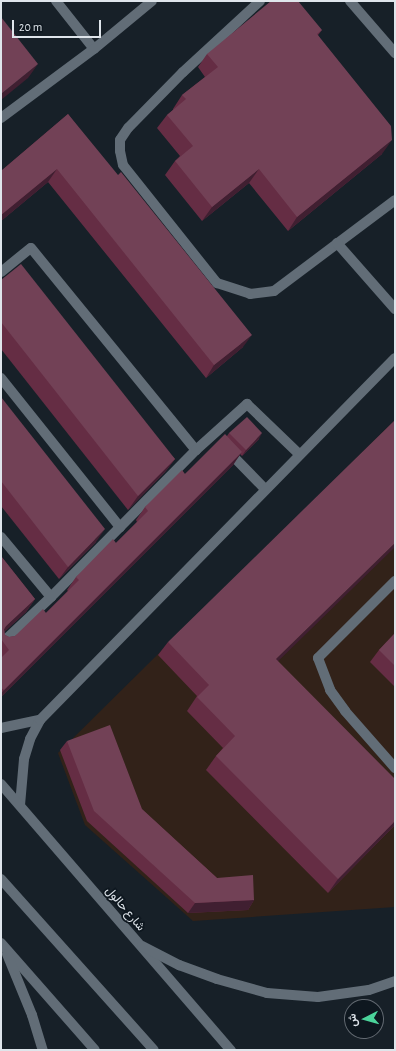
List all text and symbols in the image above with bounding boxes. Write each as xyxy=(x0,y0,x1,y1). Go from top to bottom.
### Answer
scale bar xyxy=(14,12,103,38)
text: 20 m xyxy=(19,21,42,33)
street label: شارع حالول xyxy=(102,884,148,934)
north arrow xyxy=(344,999,384,1039)
text: ش xyxy=(346,1013,359,1027)

